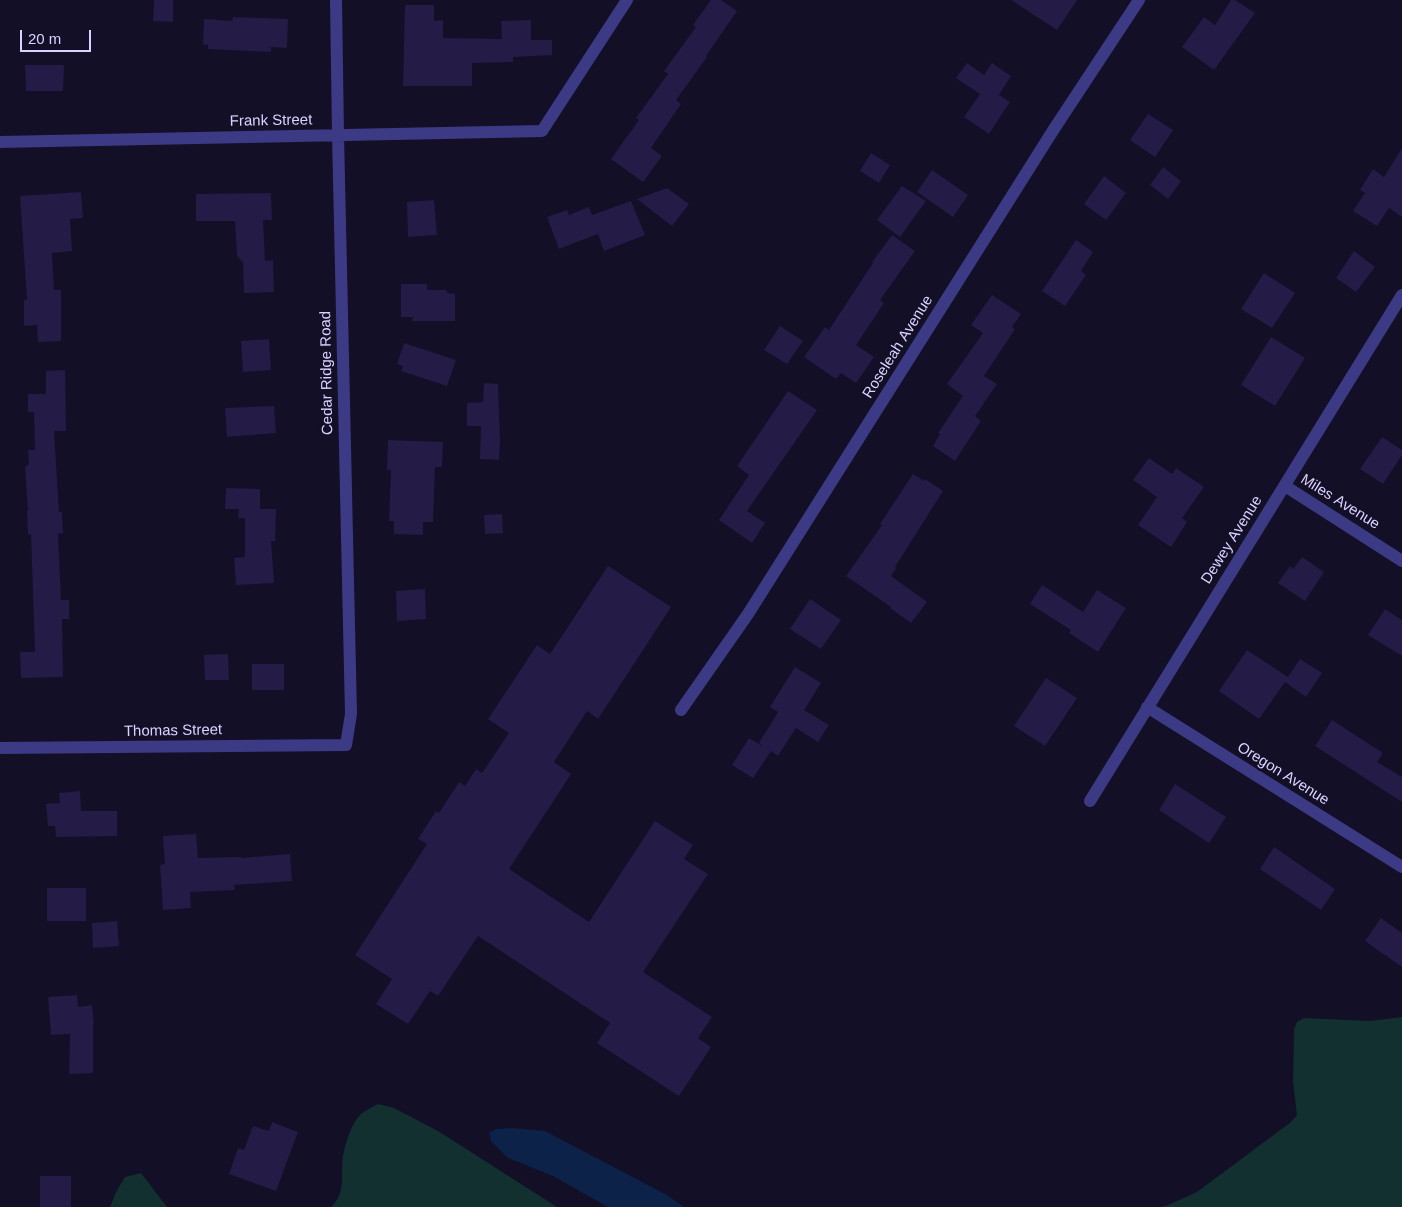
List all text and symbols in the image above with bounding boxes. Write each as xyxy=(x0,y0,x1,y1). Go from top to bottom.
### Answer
scale bar xyxy=(22,20,94,52)
text: 20 m xyxy=(28,30,61,47)
street label: Frank Street xyxy=(230,111,312,131)
street label: Roseleah Avenue xyxy=(859,292,937,402)
street label: Cedar Ridge Road xyxy=(317,311,337,435)
street label: Miles Avenue xyxy=(1297,471,1383,533)
street label: Dewey Avenue xyxy=(1198,493,1266,587)
street label: Thomas Street xyxy=(124,721,222,741)
street label: Oregon Avenue xyxy=(1234,739,1332,809)

